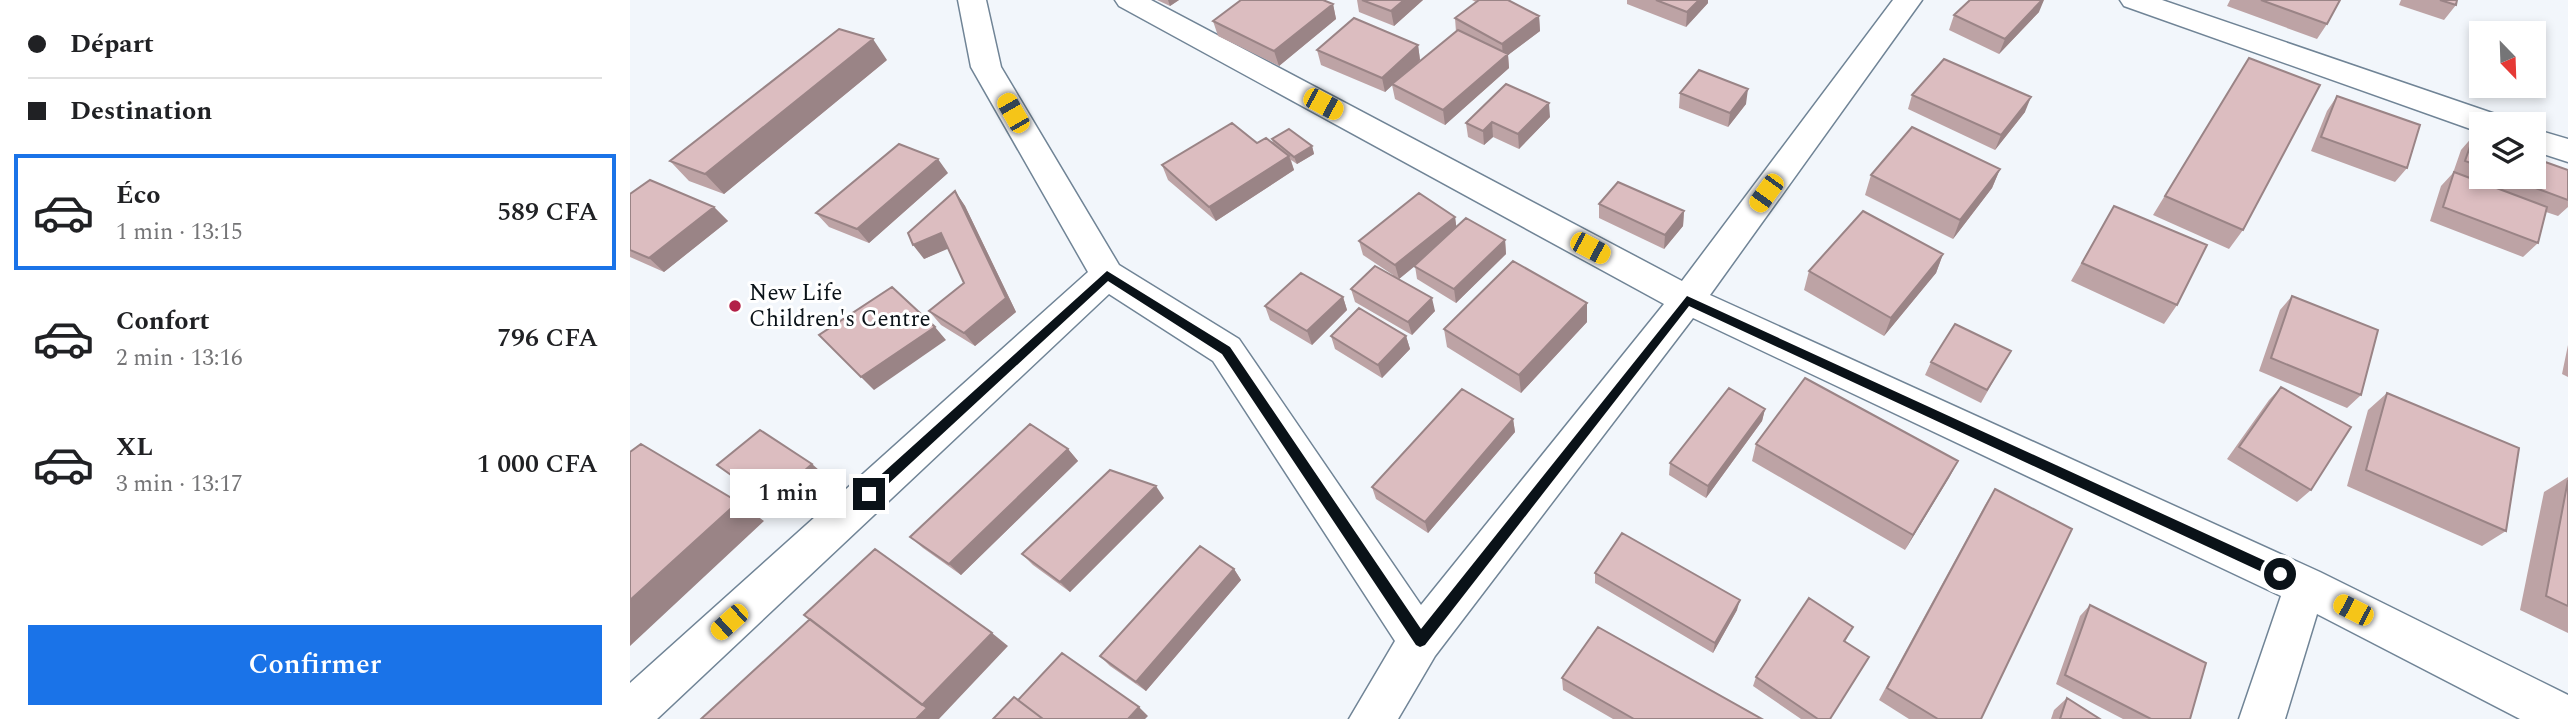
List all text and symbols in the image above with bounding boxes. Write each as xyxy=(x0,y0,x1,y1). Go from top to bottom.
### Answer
north arrow xyxy=(2469,21,2546,98)
map controls xyxy=(2469,21,2546,189)
text: Départ xyxy=(70,24,154,64)
car xyxy=(1300,85,1347,123)
car xyxy=(994,90,1033,136)
text: Destination xyxy=(70,91,212,131)
button: layers xyxy=(2469,112,2546,189)
car xyxy=(1746,170,1787,216)
text: Éco xyxy=(116,175,160,215)
icon: car xyxy=(32,181,95,244)
text: 589 CFA xyxy=(497,192,598,232)
text: 1 min · 13:15 xyxy=(116,215,243,250)
car xyxy=(1567,229,1614,267)
place label: New Life Children's Centre xyxy=(749,276,931,337)
marker: New Life Children's Centre xyxy=(727,298,743,314)
text: Confort xyxy=(116,301,210,341)
icon: car xyxy=(32,307,95,370)
text: 796 CFA xyxy=(497,318,598,358)
text: 2 min · 13:16 xyxy=(116,341,243,376)
text: XL xyxy=(116,427,153,467)
icon: car xyxy=(32,433,95,496)
text: 1 000 CFA xyxy=(477,444,598,484)
text: 3 min · 13:17 xyxy=(116,467,243,502)
callout: 1 min xyxy=(729,470,845,518)
text: 1 min xyxy=(758,476,818,511)
route end xyxy=(853,478,885,510)
route start xyxy=(2264,558,2296,590)
car xyxy=(2330,591,2377,629)
car xyxy=(707,600,752,644)
button: Confirmer xyxy=(28,625,602,705)

